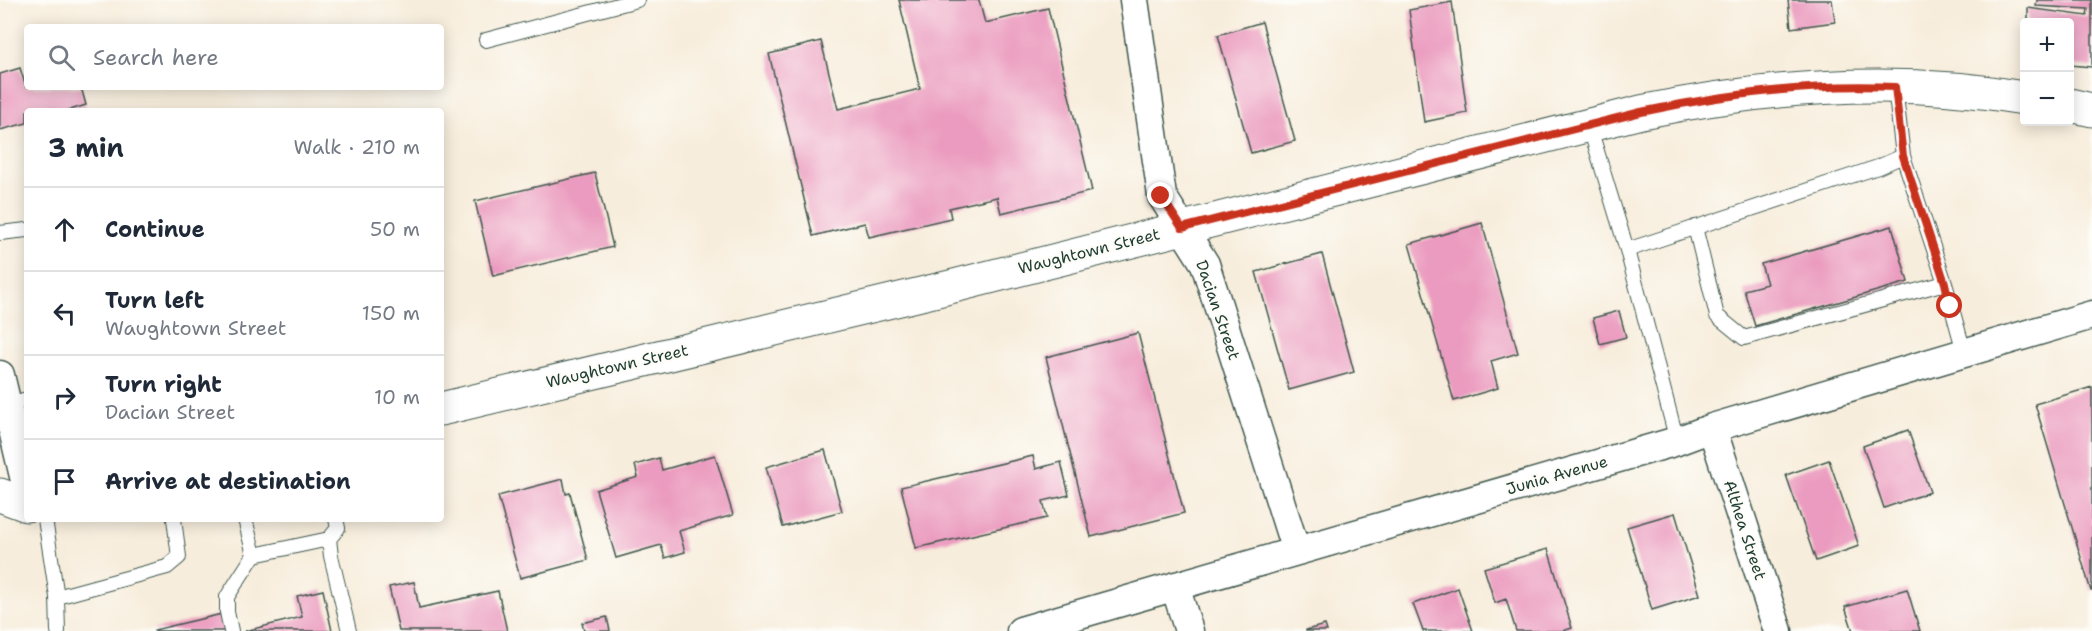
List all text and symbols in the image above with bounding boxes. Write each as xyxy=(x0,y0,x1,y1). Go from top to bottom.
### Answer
map controls xyxy=(2020,18,2074,126)
button: + xyxy=(2020,18,2074,72)
search box xyxy=(24,24,444,90)
icon: search xyxy=(45,41,78,74)
text: Search here xyxy=(93,43,219,72)
button: − xyxy=(2020,72,2074,126)
text: 3 min xyxy=(48,130,124,165)
text: Walk · 210 m xyxy=(294,134,420,160)
route end xyxy=(1147,182,1173,208)
icon: ahead xyxy=(48,213,81,246)
text: Continue xyxy=(105,215,205,244)
text: 50 m xyxy=(370,216,420,242)
street label: Waughtown Street xyxy=(1016,223,1162,279)
street label: Dacian Street xyxy=(1191,257,1245,363)
text: Turn left xyxy=(105,286,204,315)
route start xyxy=(1936,292,1962,318)
icon: left xyxy=(48,297,81,330)
text: 150 m xyxy=(362,300,420,326)
text: Waughtown Street xyxy=(105,315,287,341)
street label: Waughtown Street xyxy=(544,339,690,393)
text: Turn right xyxy=(105,370,222,399)
icon: right xyxy=(48,381,81,414)
text: 10 m xyxy=(374,384,420,410)
text: Dacian Street xyxy=(105,399,235,425)
street label: Junia Avenue xyxy=(1504,451,1610,499)
icon: arrive xyxy=(48,465,81,498)
text: Arrive at destination xyxy=(105,467,351,496)
street label: Althea Street xyxy=(1719,477,1771,583)

